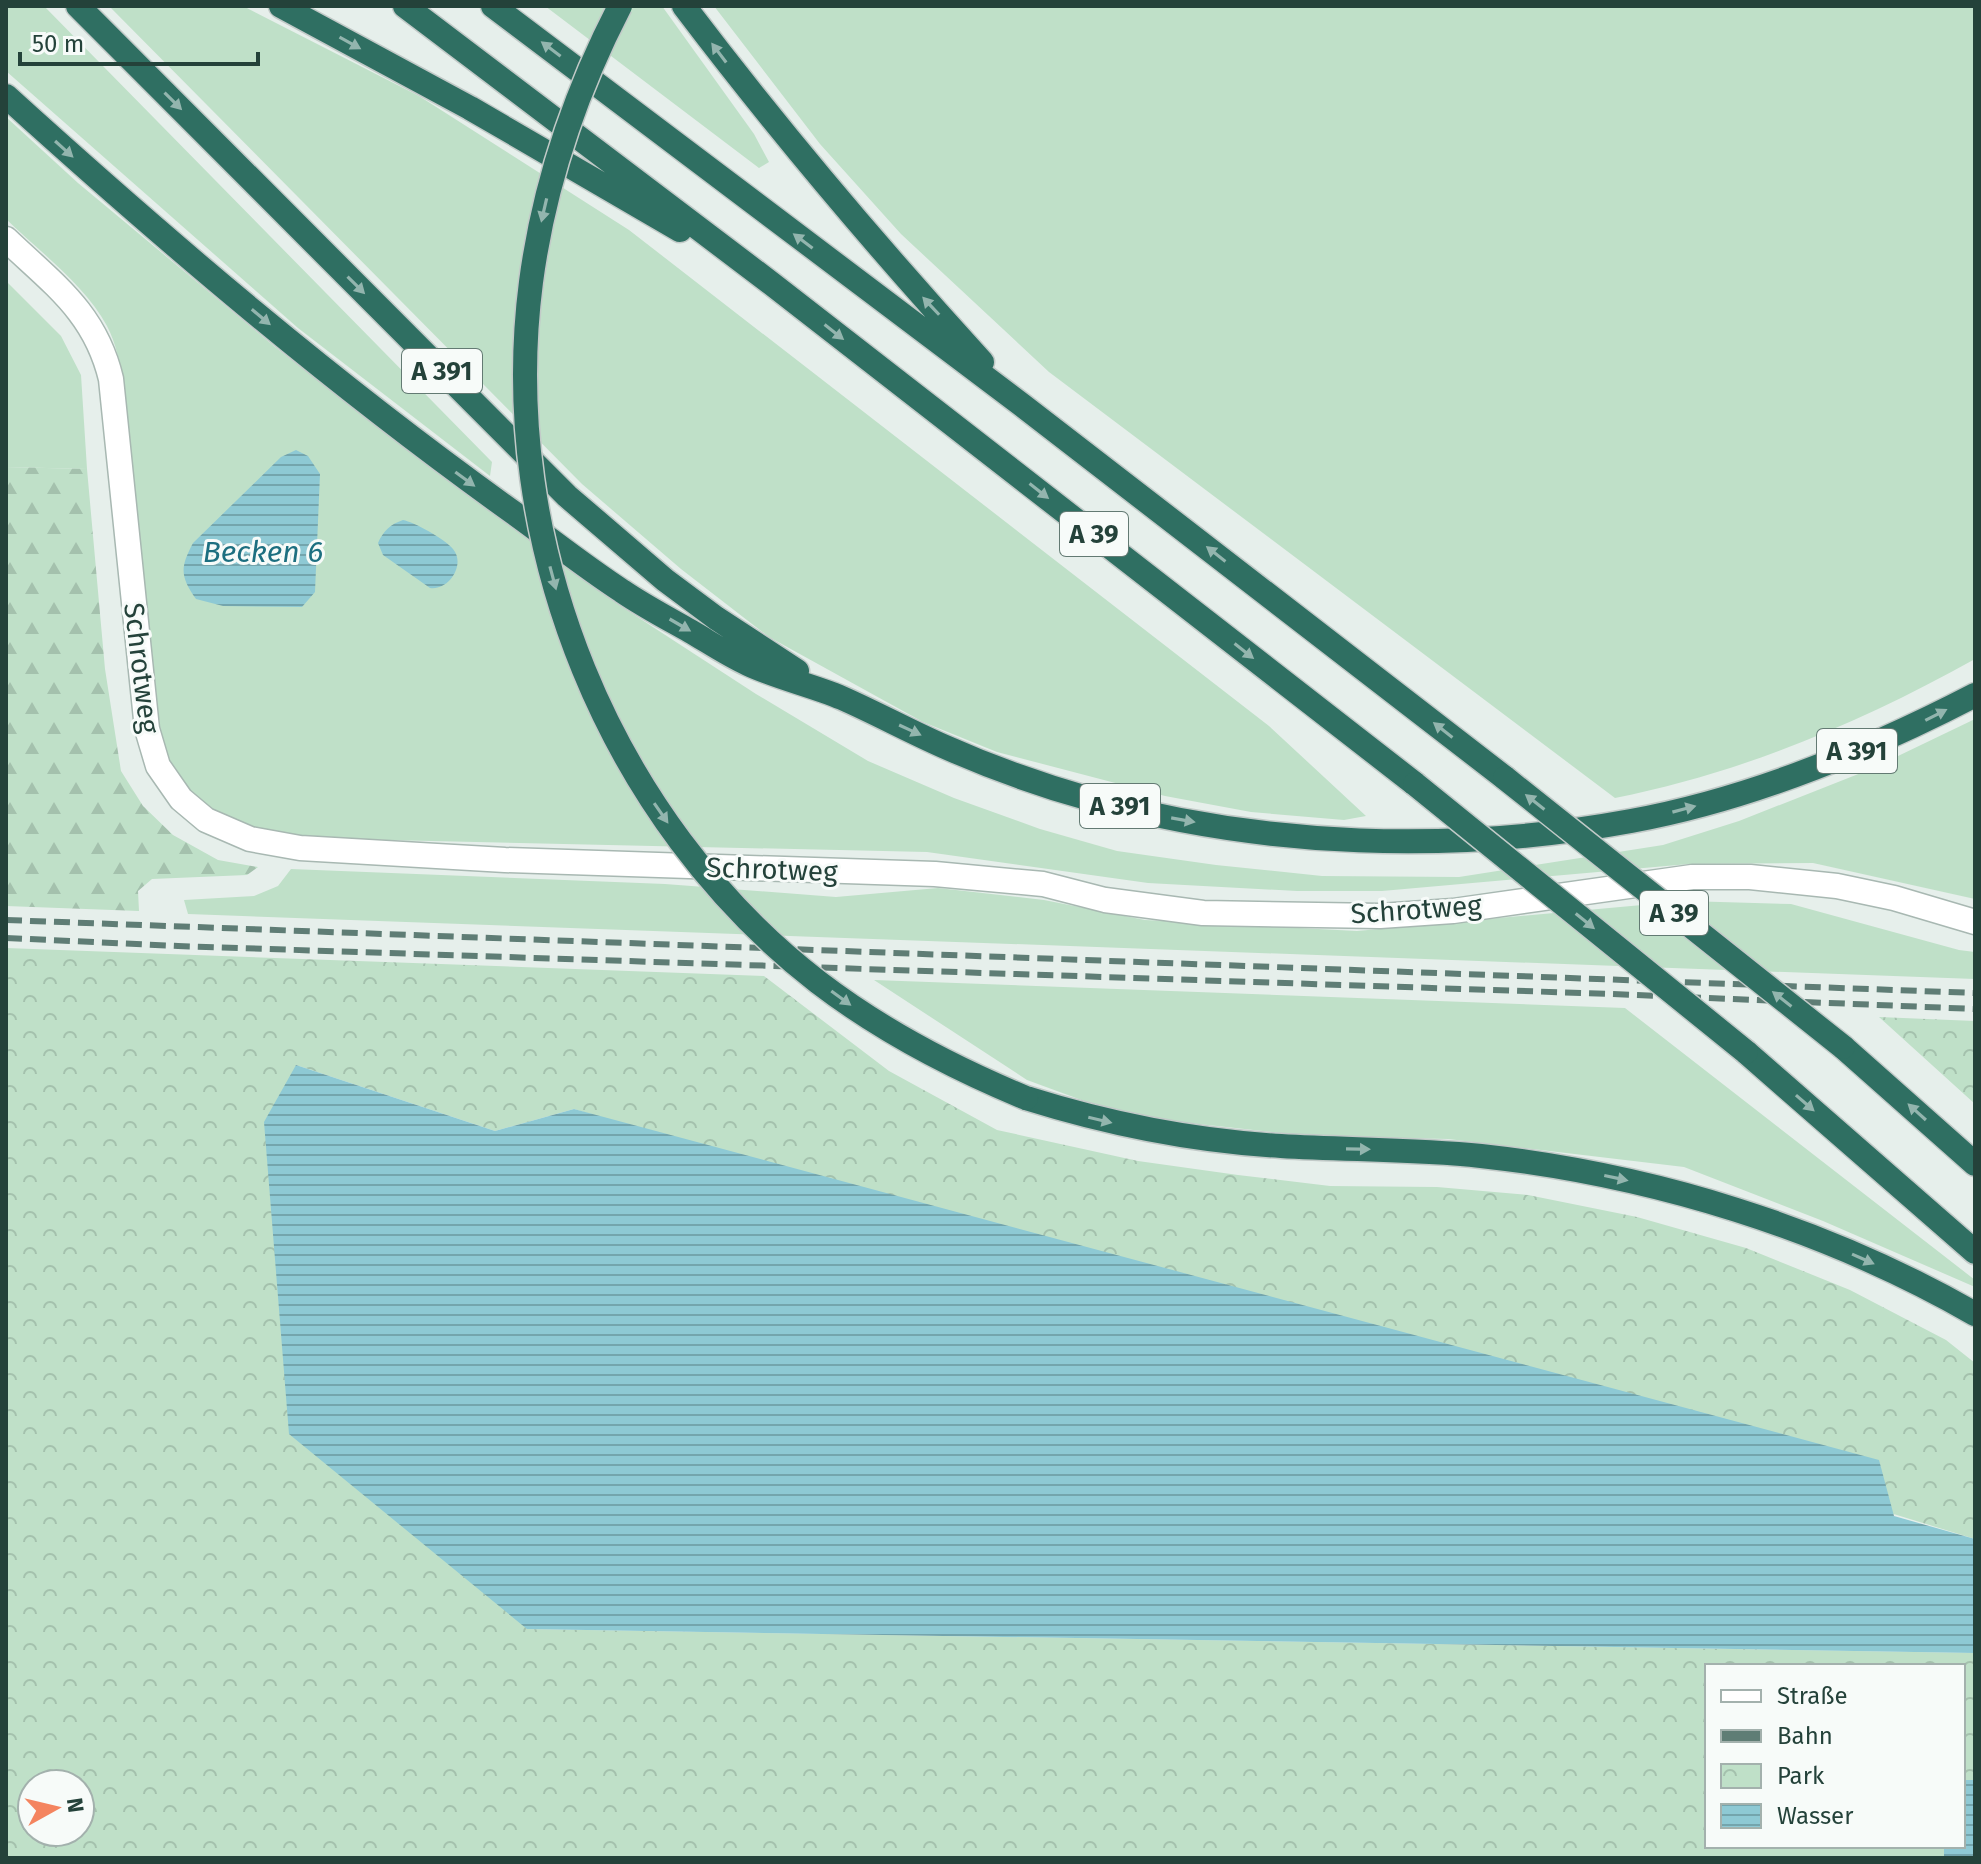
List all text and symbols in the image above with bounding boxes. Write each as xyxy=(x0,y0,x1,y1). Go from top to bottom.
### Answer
scale bar xyxy=(20,16,258,66)
text: 50 m xyxy=(32,30,84,58)
one-way arrow xyxy=(339,35,361,49)
one-way arrow xyxy=(541,42,561,58)
one-way arrow xyxy=(712,43,728,63)
one-way arrow xyxy=(163,91,182,110)
one-way arrow xyxy=(54,139,73,157)
one-way arrow xyxy=(537,197,550,222)
one-way arrow xyxy=(792,233,813,249)
one-way arrow xyxy=(347,275,365,294)
one-way arrow xyxy=(923,297,941,316)
one-way arrow xyxy=(251,308,271,325)
one-way arrow xyxy=(824,323,844,339)
road number: A 391 xyxy=(402,349,482,393)
one-way arrow xyxy=(455,470,476,486)
one-way arrow xyxy=(1029,483,1049,499)
road number: A 39 xyxy=(1060,512,1128,556)
water label: Becken 6 xyxy=(203,534,323,570)
one-way arrow xyxy=(1206,547,1226,563)
one-way arrow xyxy=(548,565,560,590)
street label: Schrotweg xyxy=(117,601,166,736)
one-way arrow xyxy=(669,618,691,632)
one-way arrow xyxy=(1234,642,1254,659)
one-way arrow xyxy=(1925,709,1948,722)
one-way arrow xyxy=(898,723,921,737)
one-way arrow xyxy=(1433,723,1454,739)
road number: A 391 xyxy=(1817,729,1897,773)
road number: A 391 xyxy=(1080,784,1160,828)
one-way arrow xyxy=(1525,794,1545,811)
one-way arrow xyxy=(653,802,668,823)
one-way arrow xyxy=(1671,802,1696,814)
one-way arrow xyxy=(1170,814,1195,827)
street label: Schrotweg xyxy=(706,851,839,888)
street label: Schrotweg xyxy=(1349,888,1483,931)
road number: A 39 xyxy=(1640,891,1708,935)
one-way arrow xyxy=(1575,913,1595,929)
one-way arrow xyxy=(831,990,852,1006)
one-way arrow xyxy=(1772,991,1792,1007)
one-way arrow xyxy=(1794,1094,1814,1111)
one-way arrow xyxy=(1907,1104,1927,1121)
one-way arrow xyxy=(1088,1114,1113,1127)
one-way arrow xyxy=(1346,1143,1371,1156)
one-way arrow xyxy=(1604,1173,1629,1185)
one-way arrow xyxy=(1851,1252,1875,1265)
legend xyxy=(1705,1664,1965,1848)
text: Straße xyxy=(1777,1682,1848,1710)
text: Bahn xyxy=(1777,1722,1833,1750)
text: Park xyxy=(1777,1762,1825,1790)
north arrow xyxy=(16,1768,96,1848)
text: N xyxy=(61,1796,90,1814)
text: Wasser xyxy=(1777,1802,1854,1830)

